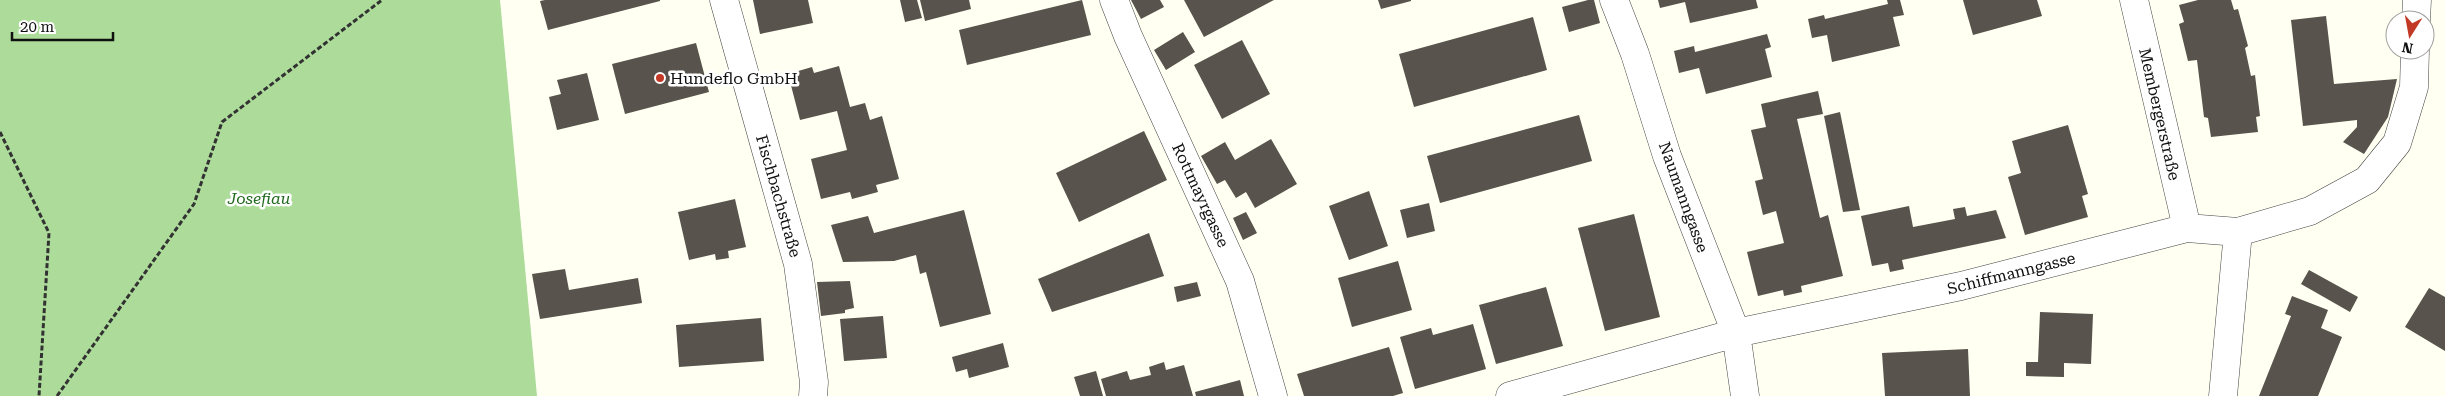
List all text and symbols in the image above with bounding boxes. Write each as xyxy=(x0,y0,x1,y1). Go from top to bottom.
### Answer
scale bar xyxy=(12,10,114,42)
north arrow xyxy=(2385,10,2435,60)
text: 20 m xyxy=(20,18,55,36)
text: N xyxy=(2400,39,2414,57)
street label: Membergerstraße xyxy=(2135,46,2184,182)
place label: Hundeflo GmbH xyxy=(670,69,798,88)
marker: Hundeflo GmbH xyxy=(654,72,666,84)
street label: Fischbachstraße xyxy=(752,133,805,260)
street label: Naumanngasse xyxy=(1655,139,1712,255)
street label: Rottmayrgasse xyxy=(1168,140,1233,251)
park label: Josefiau xyxy=(227,189,290,208)
street label: Schiffmanngasse xyxy=(1945,248,2077,299)

